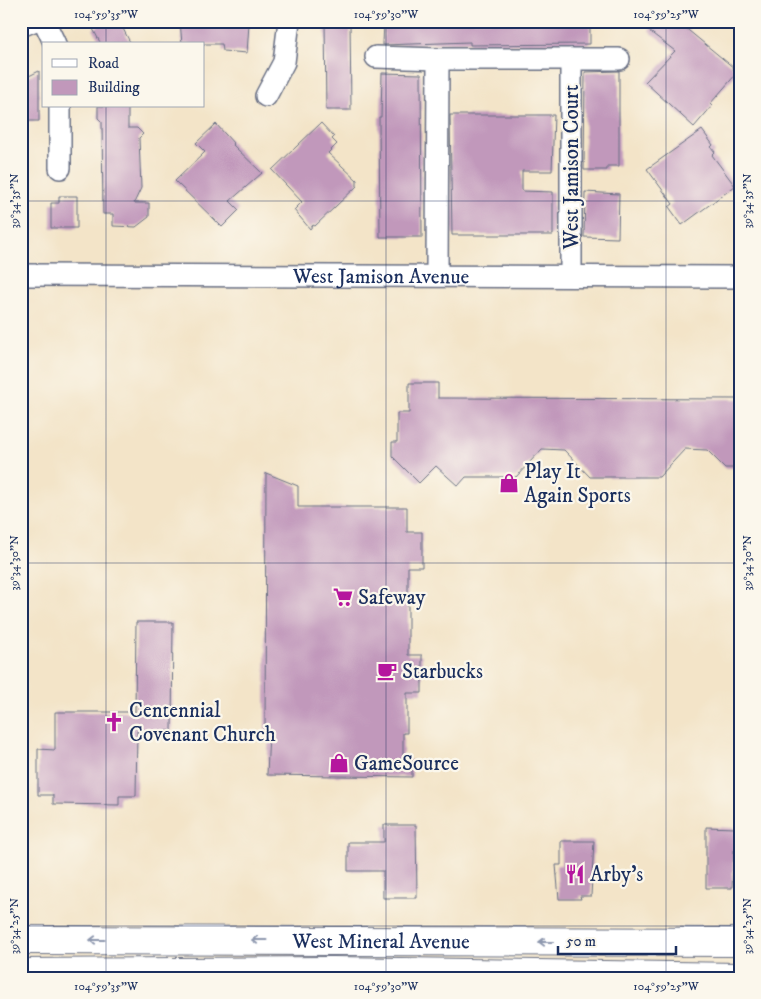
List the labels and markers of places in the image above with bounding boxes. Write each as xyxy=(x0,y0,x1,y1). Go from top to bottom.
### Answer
place label: Play It Again Sports xyxy=(524,459,631,509)
shop icon: Play It Again Sports xyxy=(498,472,520,494)
place label: Safeway xyxy=(358,585,426,611)
supermarket icon: Safeway xyxy=(332,586,354,608)
place label: Starbucks xyxy=(402,659,483,685)
cafe icon: Starbucks xyxy=(376,660,398,682)
place label: Centennial Covenant Church xyxy=(129,698,276,748)
church icon: Centennial Covenant Church xyxy=(103,711,125,733)
place label: GameSource xyxy=(354,751,459,777)
shop icon: GameSource xyxy=(328,752,350,774)
place label: Arby's xyxy=(590,862,643,888)
restaurant icon: Arby's xyxy=(564,863,586,885)

